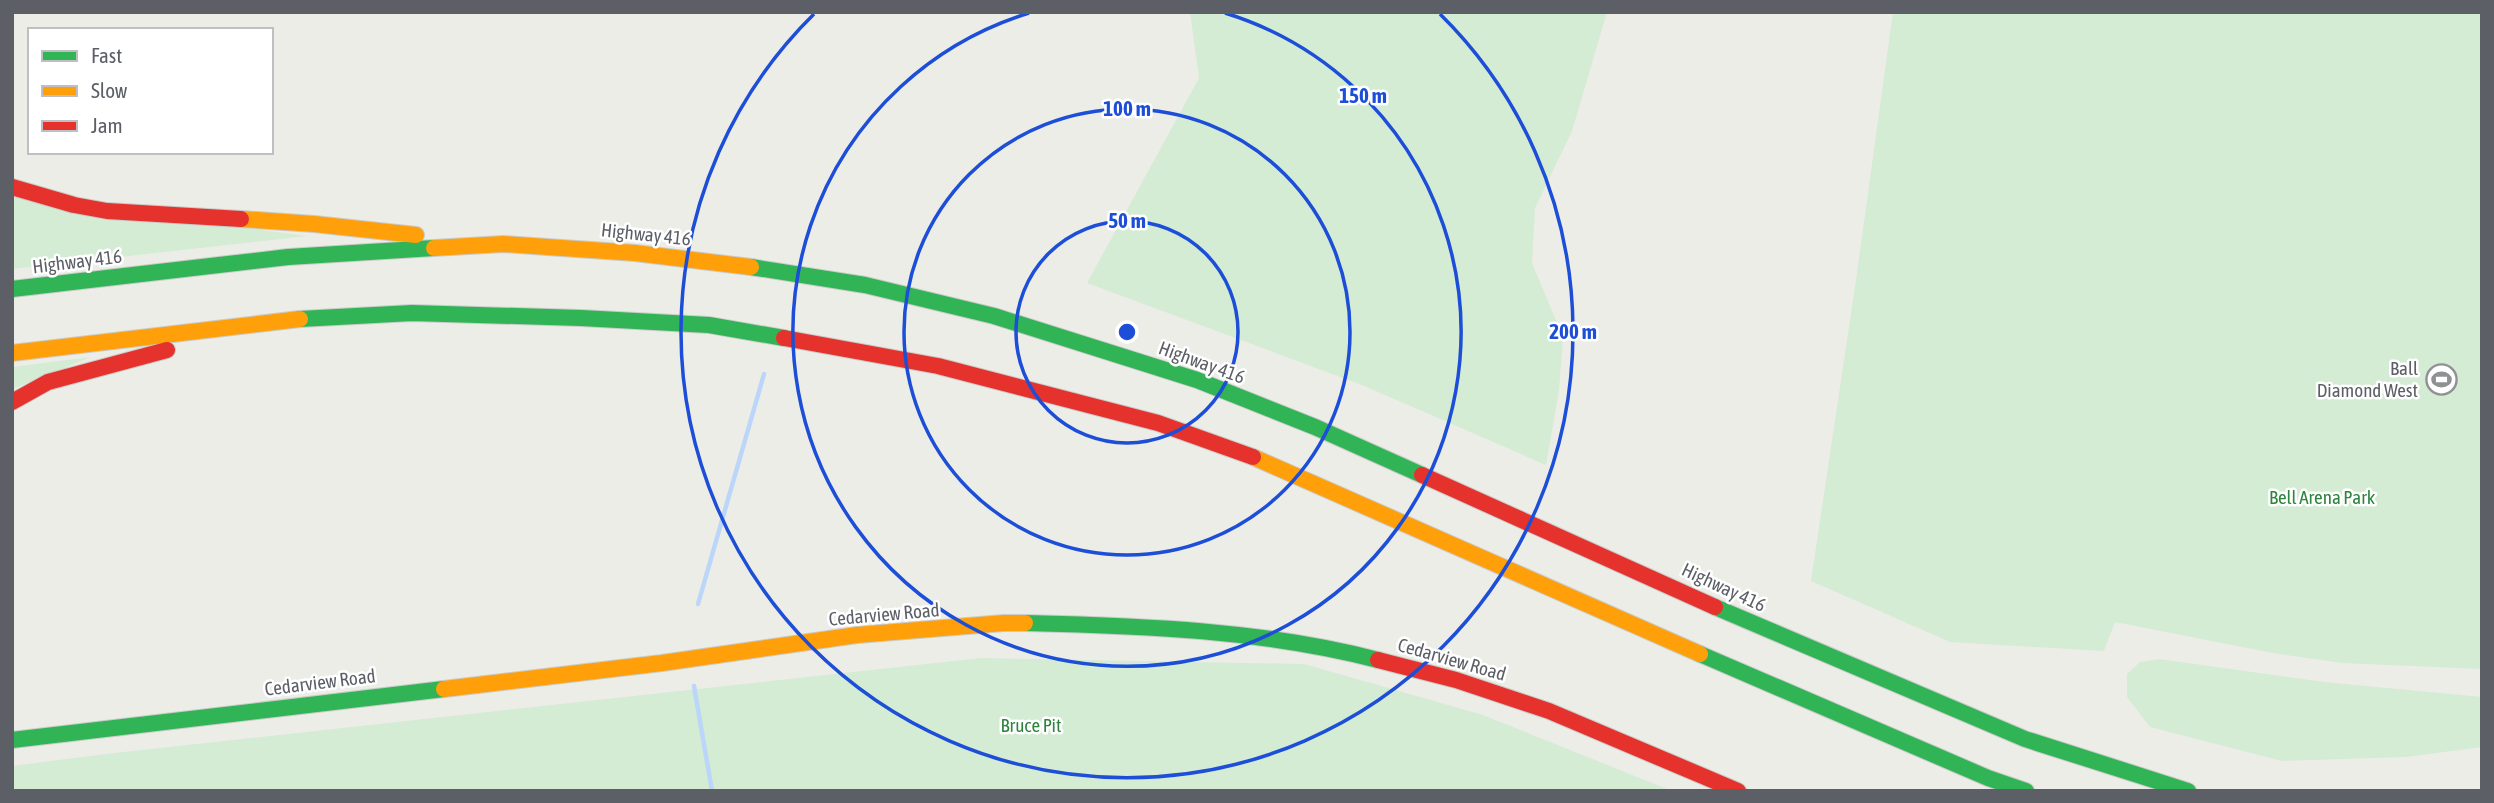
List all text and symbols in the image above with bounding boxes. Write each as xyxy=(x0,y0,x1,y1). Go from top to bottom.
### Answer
legend xyxy=(28,28,273,154)
text: Fast xyxy=(91,43,122,67)
text: Slow xyxy=(91,78,128,102)
text: 150 m xyxy=(1339,83,1387,107)
text: 100 m xyxy=(1103,96,1151,120)
text: Jam xyxy=(91,113,123,137)
text: 50 m xyxy=(1108,208,1146,232)
street label: Highway 416 xyxy=(600,218,692,250)
street label: Highway 416 xyxy=(31,245,123,277)
text: 200 m xyxy=(1549,319,1597,343)
centre of rings xyxy=(1115,320,1139,344)
street label: Highway 416 xyxy=(1156,336,1248,388)
place label: Ball Diamond West xyxy=(2317,357,2418,401)
sports icon: Ball Diamond West xyxy=(2424,362,2458,396)
park label: Bell Arena Park xyxy=(2269,486,2376,508)
street label: Highway 416 xyxy=(1679,558,1769,616)
street label: Cedarview Road xyxy=(828,598,940,630)
street label: Cedarview Road xyxy=(1395,633,1509,685)
street label: Cedarview Road xyxy=(263,664,377,700)
park label: Bruce Pit xyxy=(1001,714,1061,736)

